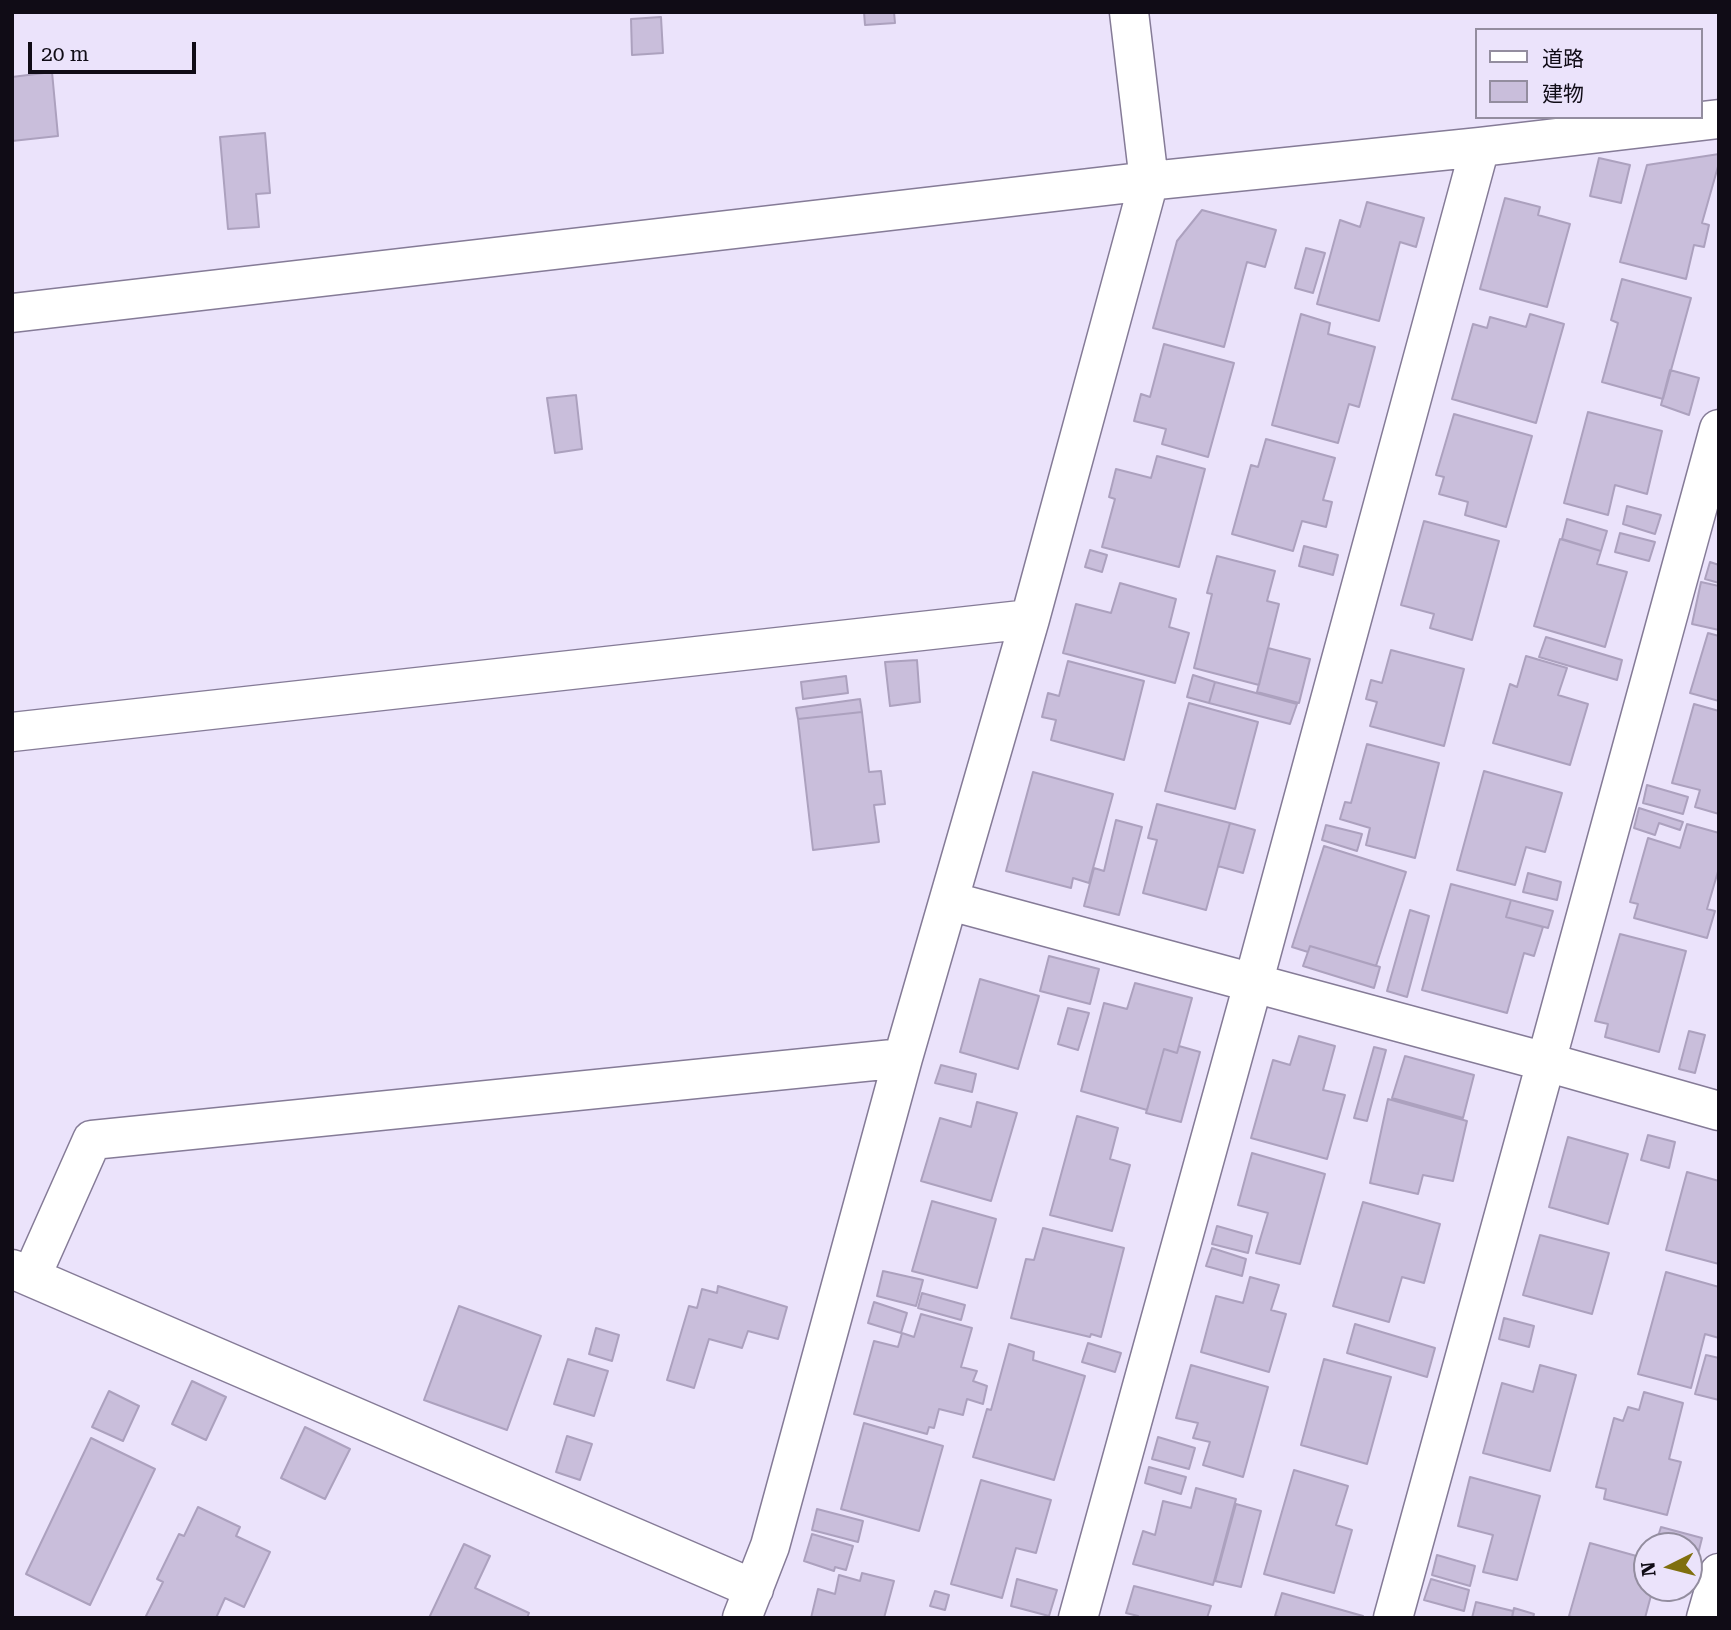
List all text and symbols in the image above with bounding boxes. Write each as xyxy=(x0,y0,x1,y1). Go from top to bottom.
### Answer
scale bar xyxy=(32,28,200,72)
legend xyxy=(1476,28,1703,119)
text: 20 m xyxy=(41,42,89,66)
text: 道路 xyxy=(1542,47,1584,71)
text: 建物 xyxy=(1542,82,1584,106)
north arrow xyxy=(1633,1532,1703,1602)
text: N xyxy=(1636,1561,1661,1578)

